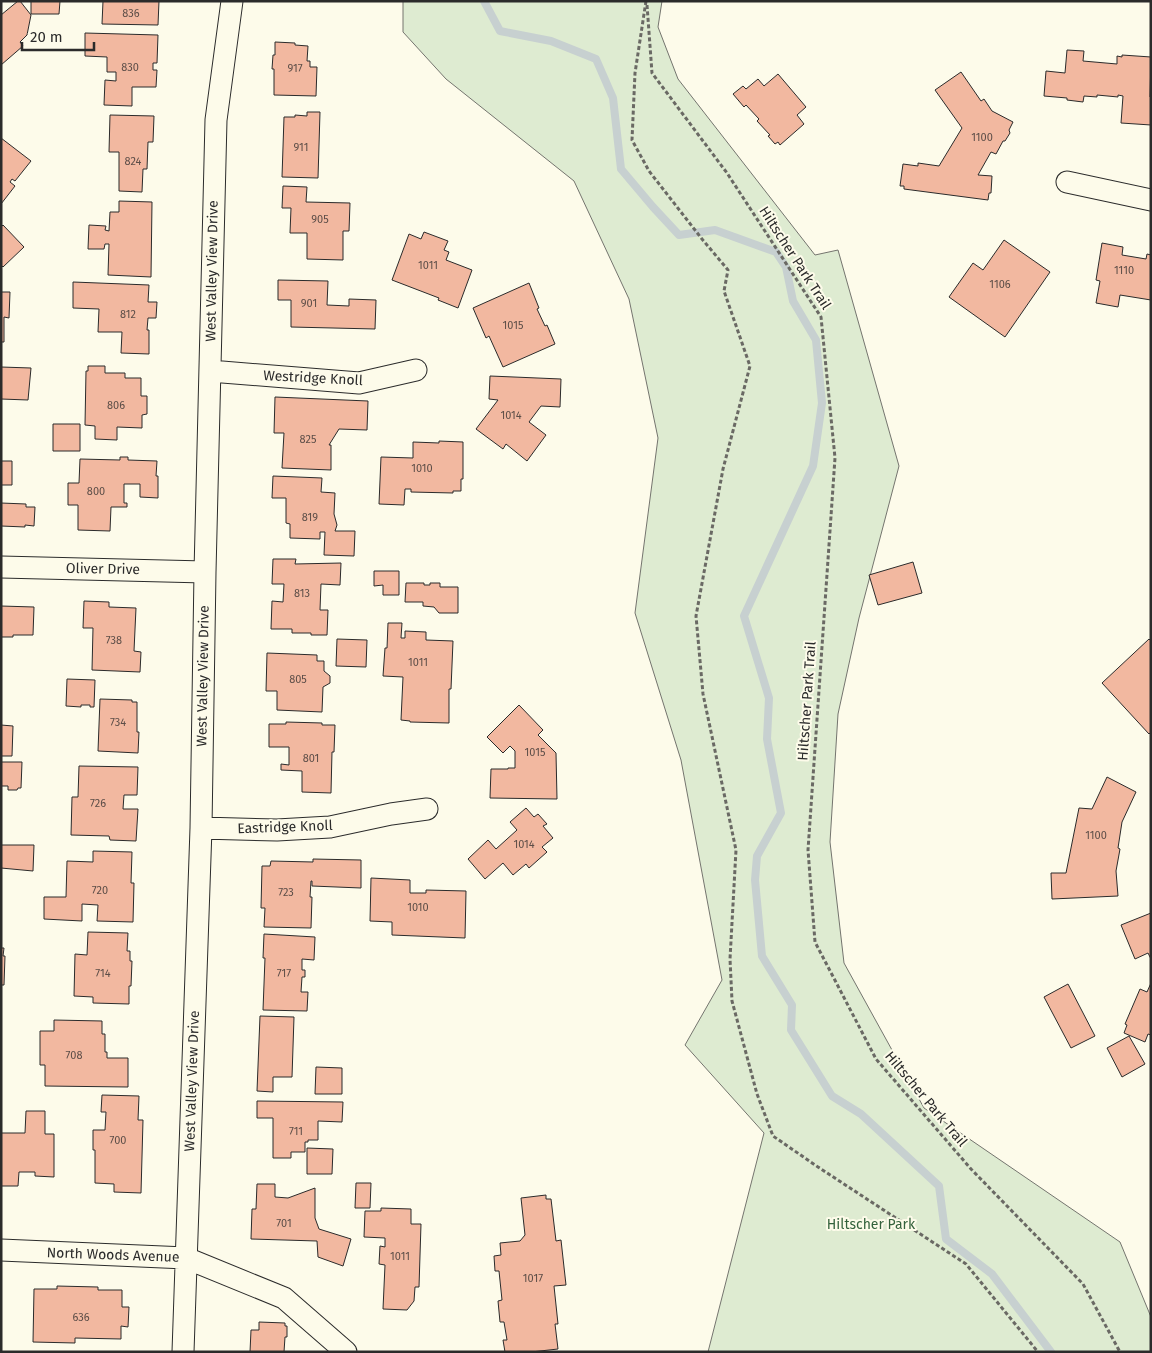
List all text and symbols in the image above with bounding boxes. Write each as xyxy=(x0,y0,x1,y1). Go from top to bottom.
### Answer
house number: 836 xyxy=(122,7,140,20)
scale bar xyxy=(22,20,95,52)
text: 20 m xyxy=(30,28,63,46)
house number: 830 xyxy=(121,61,139,74)
house number: 917 xyxy=(287,62,303,75)
house number: 1100 xyxy=(971,131,993,144)
house number: 911 xyxy=(294,141,308,154)
house number: 824 xyxy=(125,155,142,168)
street label: West Valley View Drive xyxy=(202,200,222,342)
street label: Hiltscher Park Trail xyxy=(755,203,835,313)
house number: 905 xyxy=(311,213,329,226)
house number: 1011 xyxy=(418,259,438,272)
house number: 1110 xyxy=(1114,264,1134,277)
house number: 1106 xyxy=(989,278,1011,291)
house number: 901 xyxy=(301,297,317,310)
house number: 812 xyxy=(120,308,136,321)
house number: 1015 xyxy=(503,319,524,332)
street label: Westridge Knoll xyxy=(263,367,363,389)
house number: 806 xyxy=(107,399,125,412)
house number: 1014 xyxy=(500,409,522,422)
house number: 825 xyxy=(300,433,317,446)
house number: 1010 xyxy=(411,462,433,475)
house number: 800 xyxy=(87,485,105,498)
house number: 819 xyxy=(302,511,318,524)
street label: Oliver Drive xyxy=(66,560,140,578)
house number: 813 xyxy=(294,587,310,600)
street label: West Valley View Drive xyxy=(193,605,213,747)
house number: 738 xyxy=(106,634,122,647)
street label: Hiltscher Park Trail xyxy=(794,641,820,761)
house number: 1011 xyxy=(408,656,428,669)
house number: 805 xyxy=(289,673,307,686)
house number: 734 xyxy=(110,716,126,729)
house number: 1015 xyxy=(525,746,546,759)
house number: 801 xyxy=(303,752,319,765)
house number: 726 xyxy=(90,797,106,810)
street label: Eastridge Knoll xyxy=(237,817,333,837)
house number: 1100 xyxy=(1085,829,1107,842)
house number: 1014 xyxy=(513,838,535,851)
house number: 720 xyxy=(92,884,108,897)
house number: 723 xyxy=(278,886,294,899)
house number: 1010 xyxy=(407,901,429,914)
house number: 714 xyxy=(95,967,111,980)
house number: 717 xyxy=(277,967,291,980)
street label: West Valley View Drive xyxy=(181,1010,203,1152)
street label: Hiltscher Park Trail xyxy=(881,1048,971,1150)
house number: 708 xyxy=(66,1049,82,1062)
house number: 711 xyxy=(289,1125,303,1138)
house number: 700 xyxy=(109,1134,127,1147)
park label: Hiltscher Park xyxy=(827,1216,916,1233)
house number: 701 xyxy=(276,1217,292,1230)
street label: North Woods Avenue xyxy=(46,1244,180,1266)
house number: 1011 xyxy=(390,1250,410,1263)
house number: 1017 xyxy=(523,1272,543,1285)
house number: 636 xyxy=(72,1311,90,1324)

